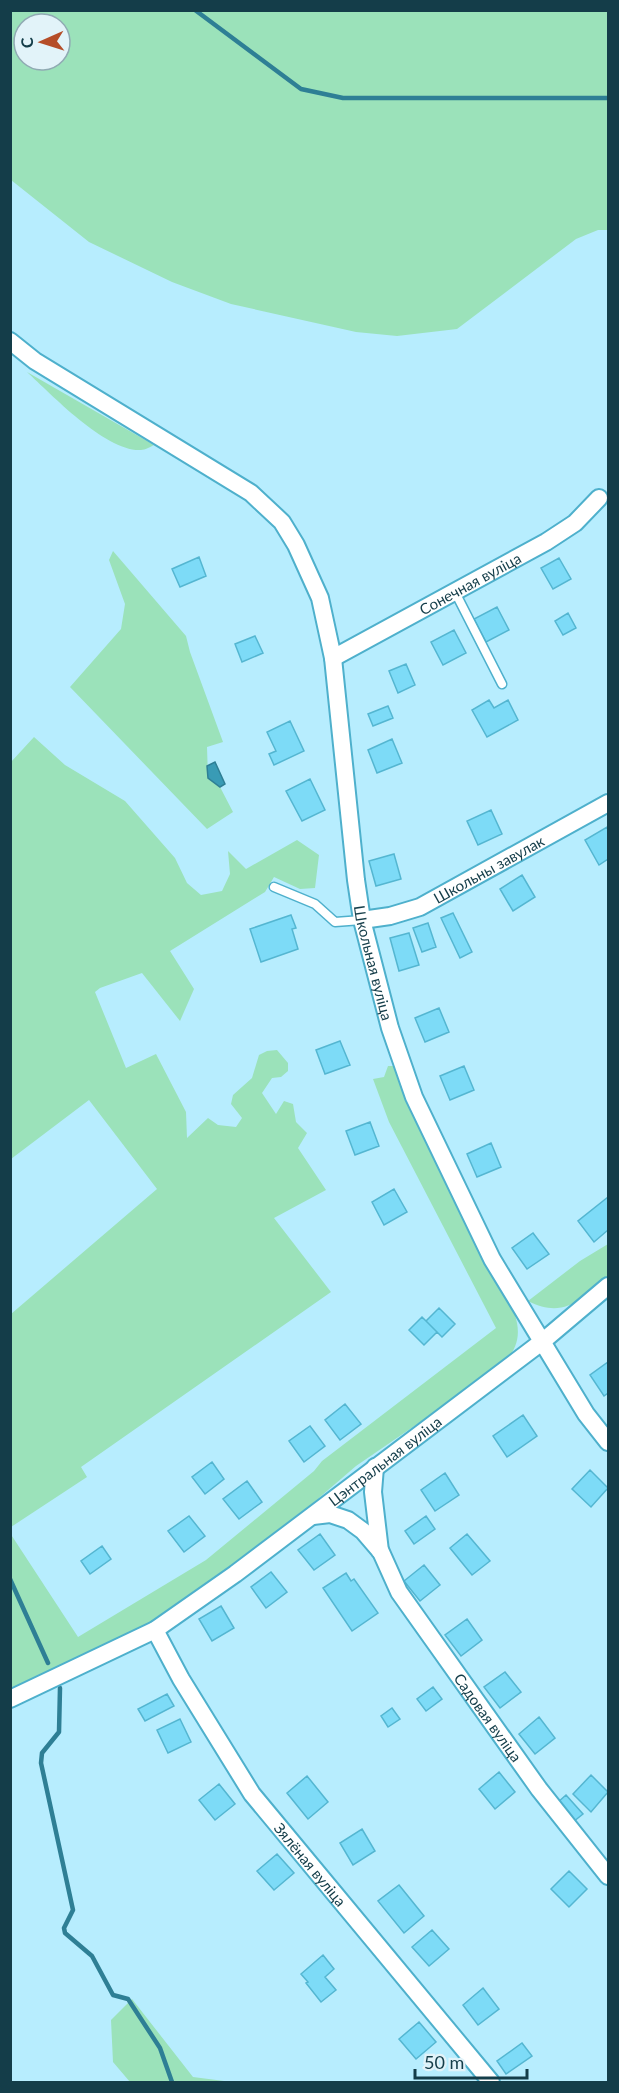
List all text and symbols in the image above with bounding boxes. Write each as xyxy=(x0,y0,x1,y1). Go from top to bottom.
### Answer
north arrow xyxy=(12,12,72,72)
text: С xyxy=(17,37,36,49)
street label: Сонечная вуліца xyxy=(416,548,524,618)
street label: Школьны завулак xyxy=(430,831,547,907)
street label: Школьная вуліца xyxy=(351,904,397,1022)
street label: Цэнтральная вуліца xyxy=(325,1412,445,1509)
street label: Садовая вуліца xyxy=(450,1670,526,1765)
street label: Зялёная вуліца xyxy=(271,1819,350,1910)
scale bar xyxy=(415,2042,528,2080)
text: 50 m xyxy=(424,2051,464,2073)

